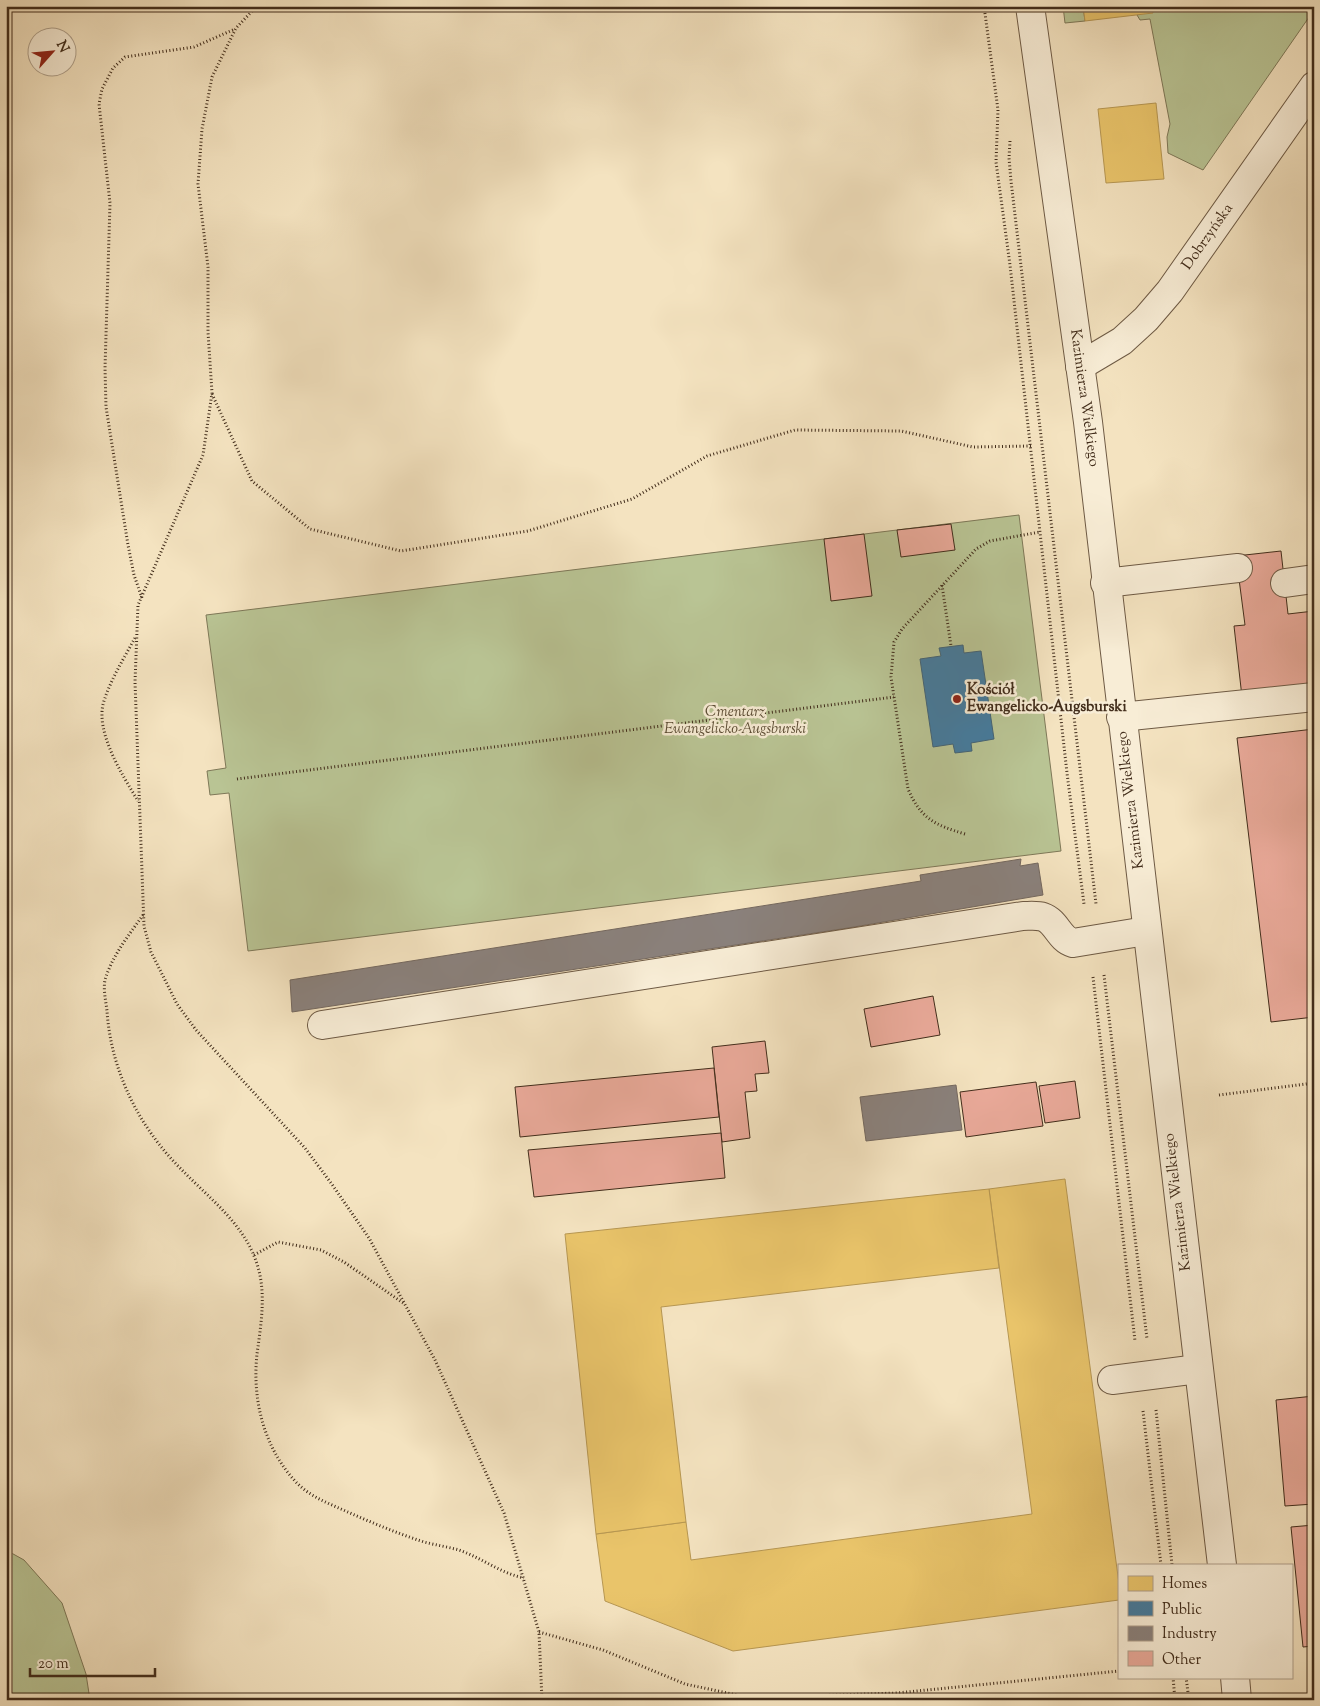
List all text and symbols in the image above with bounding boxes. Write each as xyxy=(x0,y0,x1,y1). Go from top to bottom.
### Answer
north arrow xyxy=(28,28,78,78)
text: N xyxy=(50,37,73,57)
street label: Dobrzyńska xyxy=(1177,199,1239,274)
street label: Kazimierza Wielkiego xyxy=(1064,328,1104,468)
place label: Kościół Ewangelicko-Augsburski xyxy=(967,680,1128,718)
marker: Kościół Ewangelicko-Augsburski xyxy=(951,693,963,705)
park label: Cmentarz Ewangelicko-Augsburski xyxy=(664,702,806,740)
street label: Kazimierza Wielkiego xyxy=(1112,730,1150,870)
street label: Kazimierza Wielkiego xyxy=(1159,1132,1197,1272)
legend xyxy=(1118,1564,1292,1678)
text: Homes xyxy=(1162,1574,1207,1595)
text: Public xyxy=(1162,1600,1202,1621)
text: Industry xyxy=(1162,1624,1217,1645)
scale bar xyxy=(30,1646,155,1678)
text: Other xyxy=(1162,1650,1202,1671)
text: 20 m xyxy=(38,1654,69,1675)

